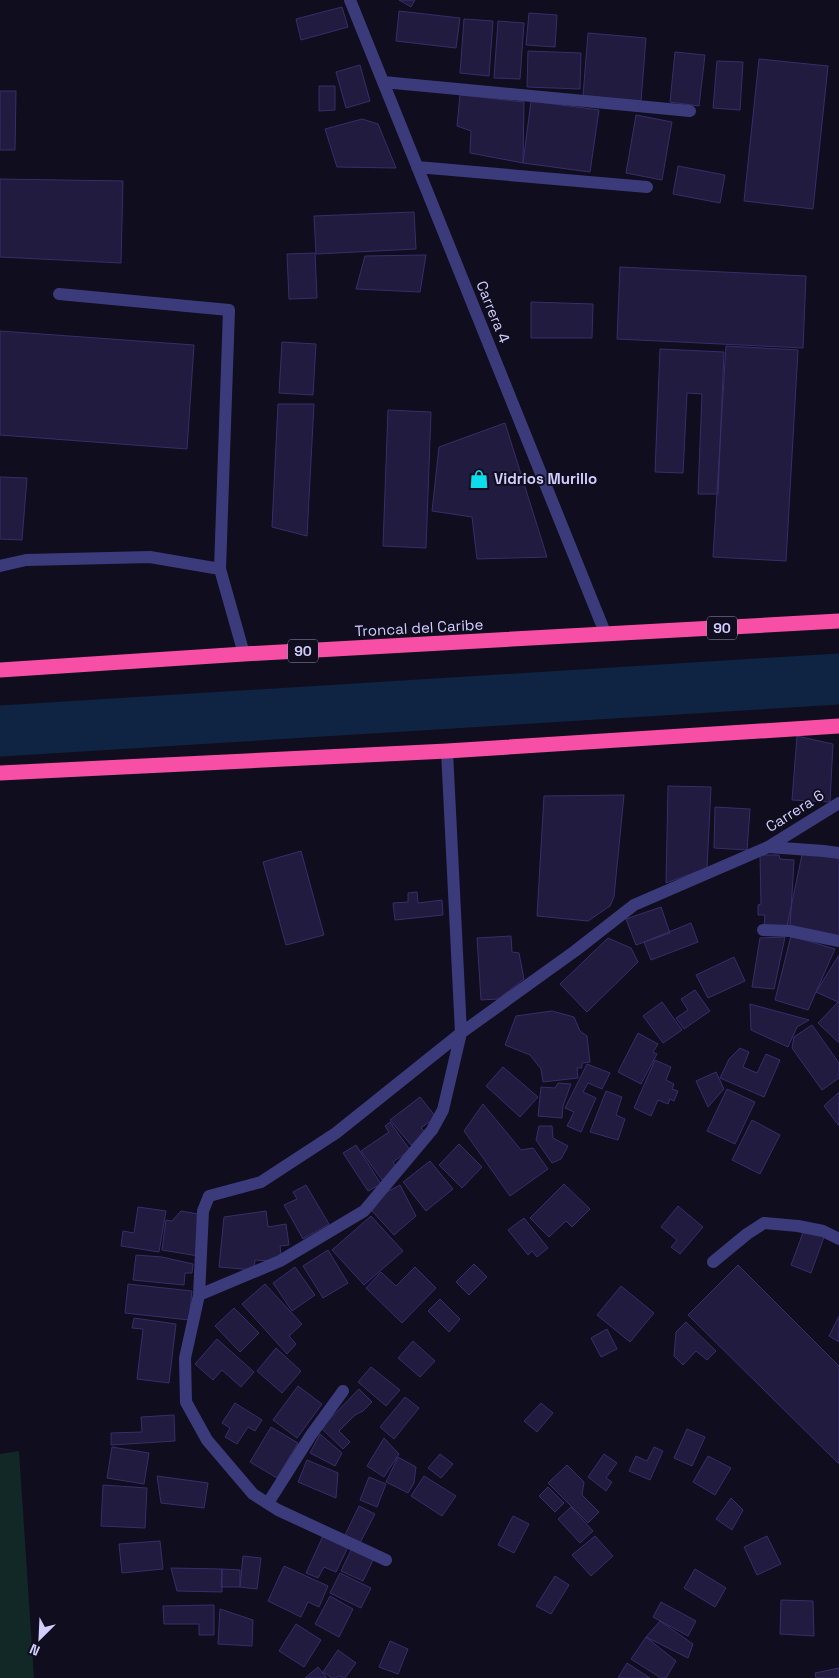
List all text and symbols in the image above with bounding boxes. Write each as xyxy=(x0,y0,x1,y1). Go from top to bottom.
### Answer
street label: Carrera 4 xyxy=(472,278,515,346)
shop icon: Vidrios Murillo xyxy=(468,468,490,490)
place label: Vidrios Murillo xyxy=(494,469,597,488)
street label: Troncal del Caribe xyxy=(354,615,484,640)
road number: 90 xyxy=(707,616,737,640)
road number: 90 xyxy=(288,640,318,662)
street label: Carrera 6 xyxy=(762,785,827,836)
north arrow xyxy=(15,1613,65,1663)
text: N xyxy=(27,1640,43,1660)

